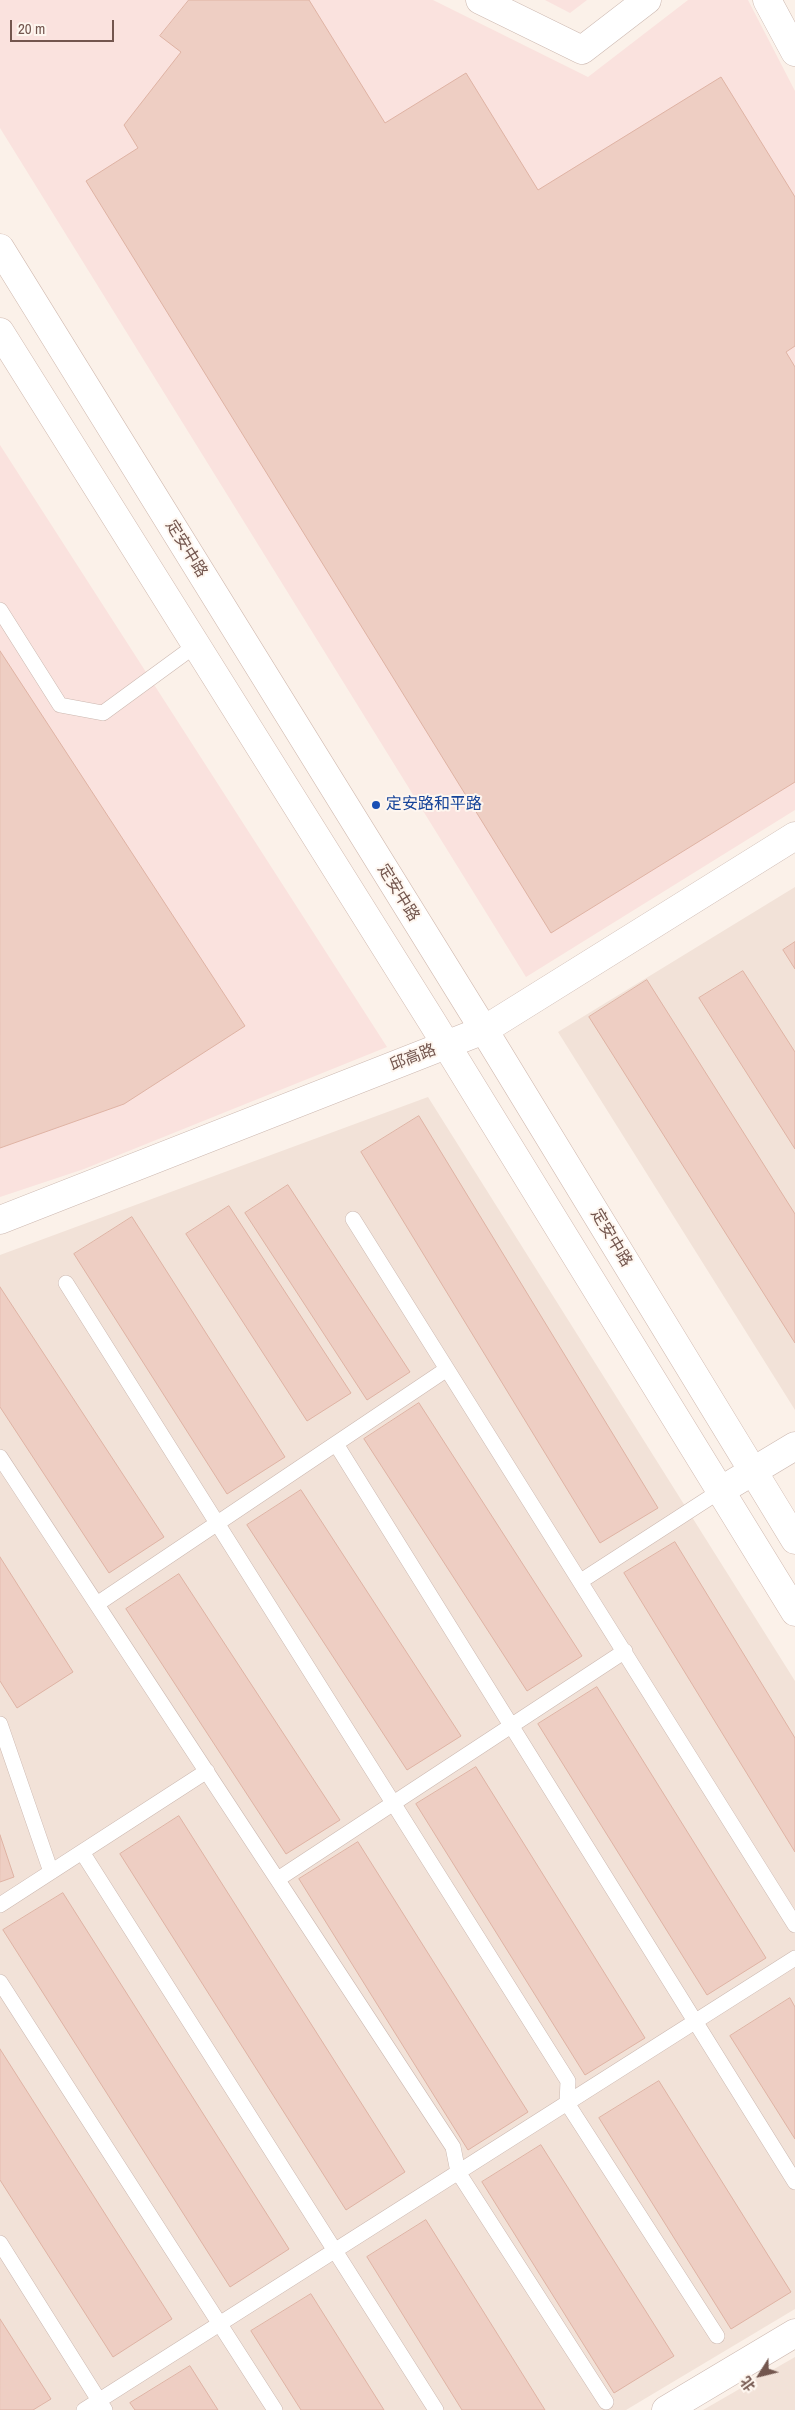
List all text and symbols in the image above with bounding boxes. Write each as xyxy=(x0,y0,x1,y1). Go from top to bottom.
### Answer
scale bar xyxy=(12,10,116,42)
text: 20 m xyxy=(18,18,45,39)
street label: 定安中路 xyxy=(161,517,211,581)
place label: 定安路和平路 xyxy=(386,795,482,815)
marker: 定安路和平路 xyxy=(370,799,382,811)
street label: 定安中路 xyxy=(373,861,423,925)
street label: 邱高路 xyxy=(387,1040,439,1076)
street label: 定安中路 xyxy=(586,1206,636,1270)
north arrow xyxy=(735,2350,785,2400)
text: 北 xyxy=(736,2373,759,2395)

